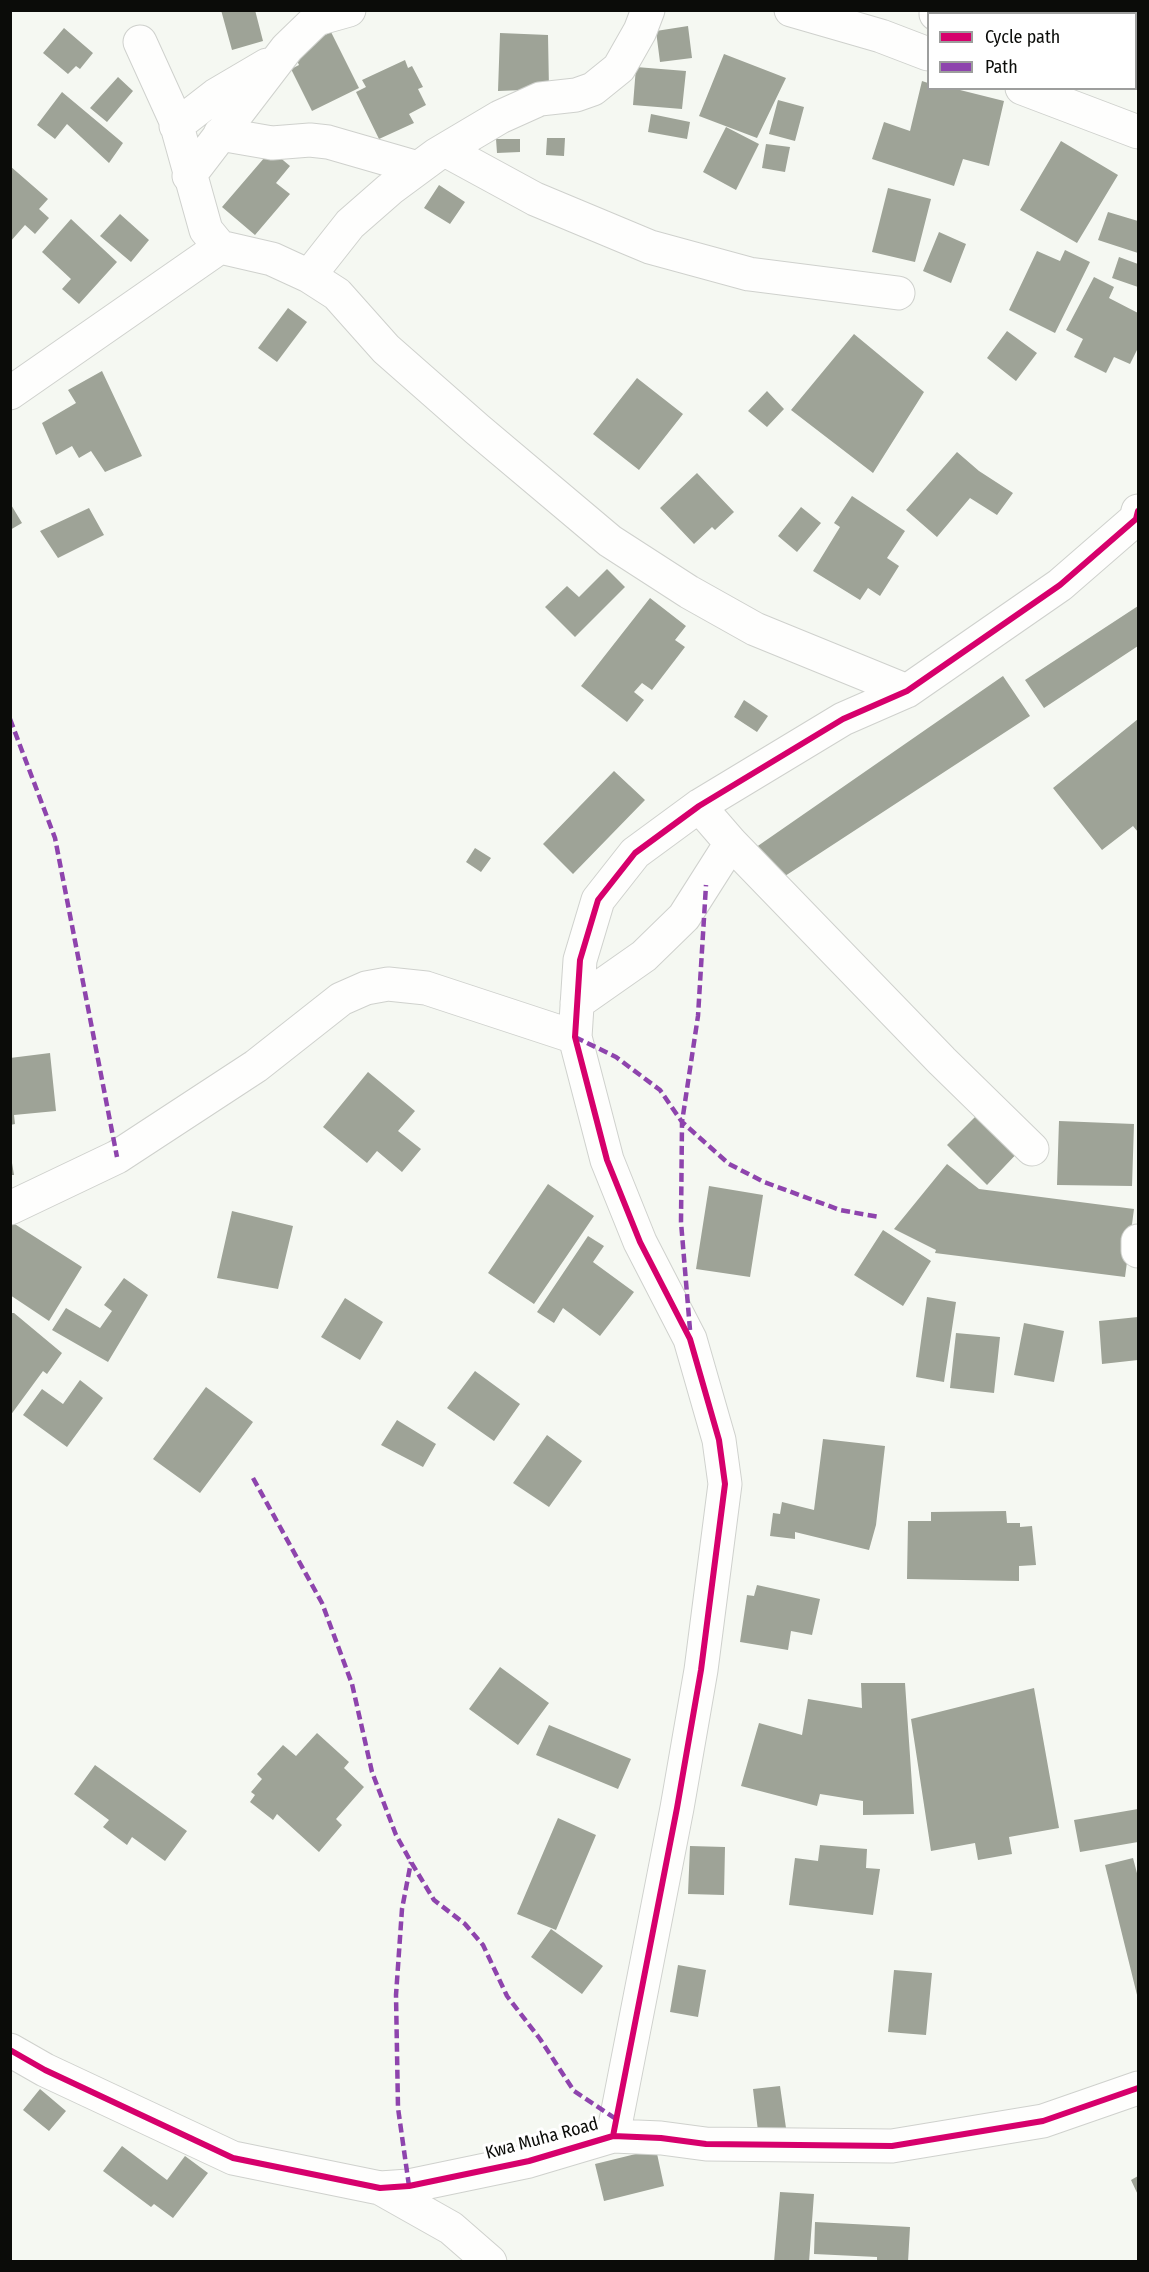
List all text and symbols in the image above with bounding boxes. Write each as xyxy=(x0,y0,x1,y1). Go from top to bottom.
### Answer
legend xyxy=(927,12,1137,90)
text: Cycle path xyxy=(985,26,1060,48)
text: Path xyxy=(985,56,1018,78)
street label: Kwa Muha Road xyxy=(483,2114,601,2164)

